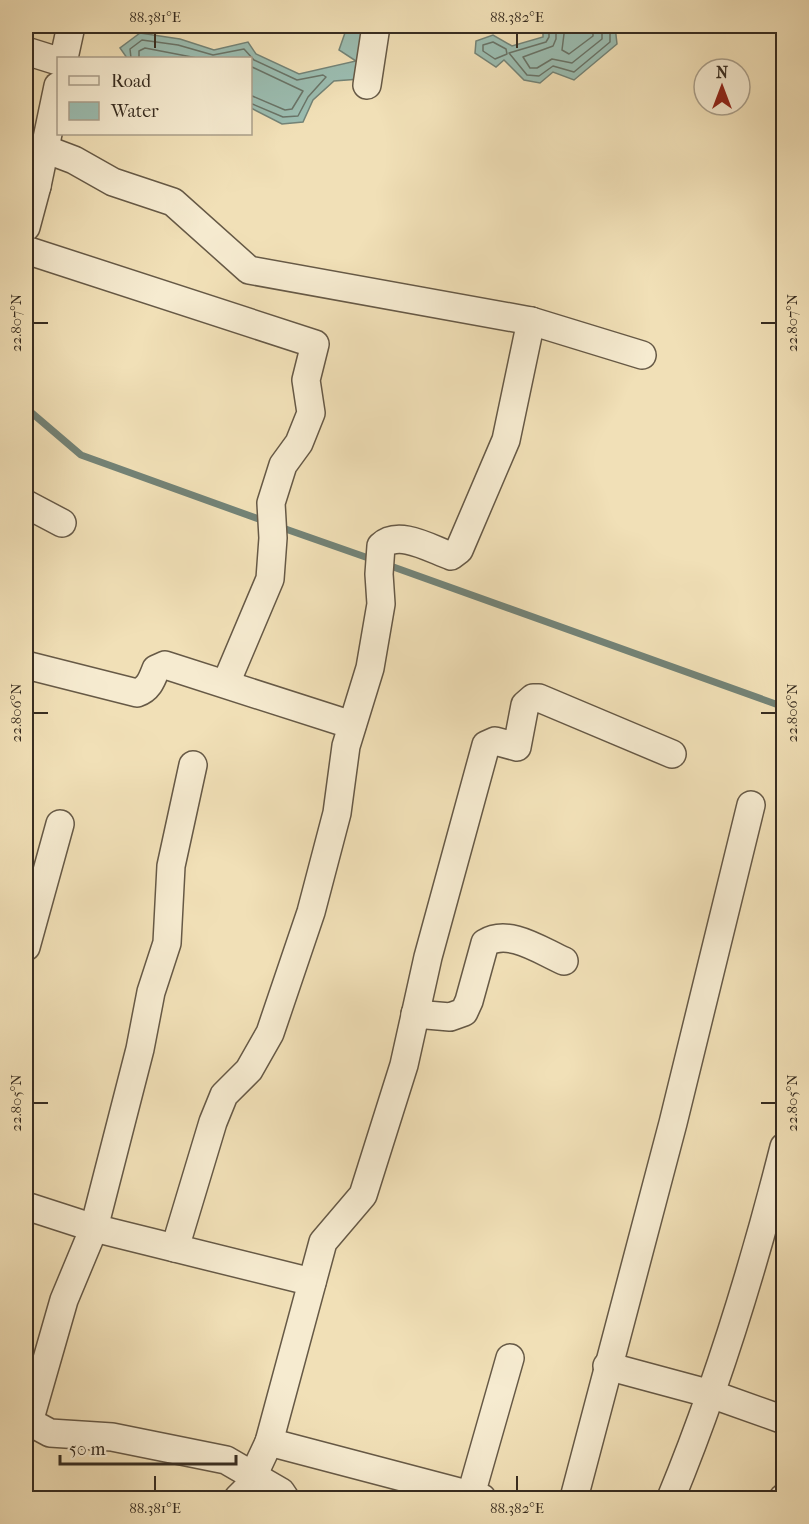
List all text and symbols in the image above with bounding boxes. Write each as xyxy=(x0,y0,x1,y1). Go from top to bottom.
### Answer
text: 88.381°E xyxy=(129,8,181,26)
text: 88.382°E xyxy=(490,8,544,26)
legend xyxy=(57,57,252,135)
north arrow xyxy=(692,57,752,117)
text: N xyxy=(716,63,729,82)
text: Road xyxy=(111,71,151,92)
text: Water xyxy=(110,101,159,122)
text: 22.807°N xyxy=(7,293,25,352)
text: 22.807°N xyxy=(783,293,801,352)
text: 22.806°N xyxy=(7,683,25,743)
text: 22.806°N xyxy=(783,683,801,743)
text: 22.805°N xyxy=(7,1074,25,1132)
text: 22.805°N xyxy=(783,1074,801,1132)
scale bar xyxy=(60,1428,236,1466)
text: 50 m xyxy=(69,1439,106,1460)
text: 88.381°E xyxy=(129,1499,181,1517)
text: 88.382°E xyxy=(490,1499,544,1517)

